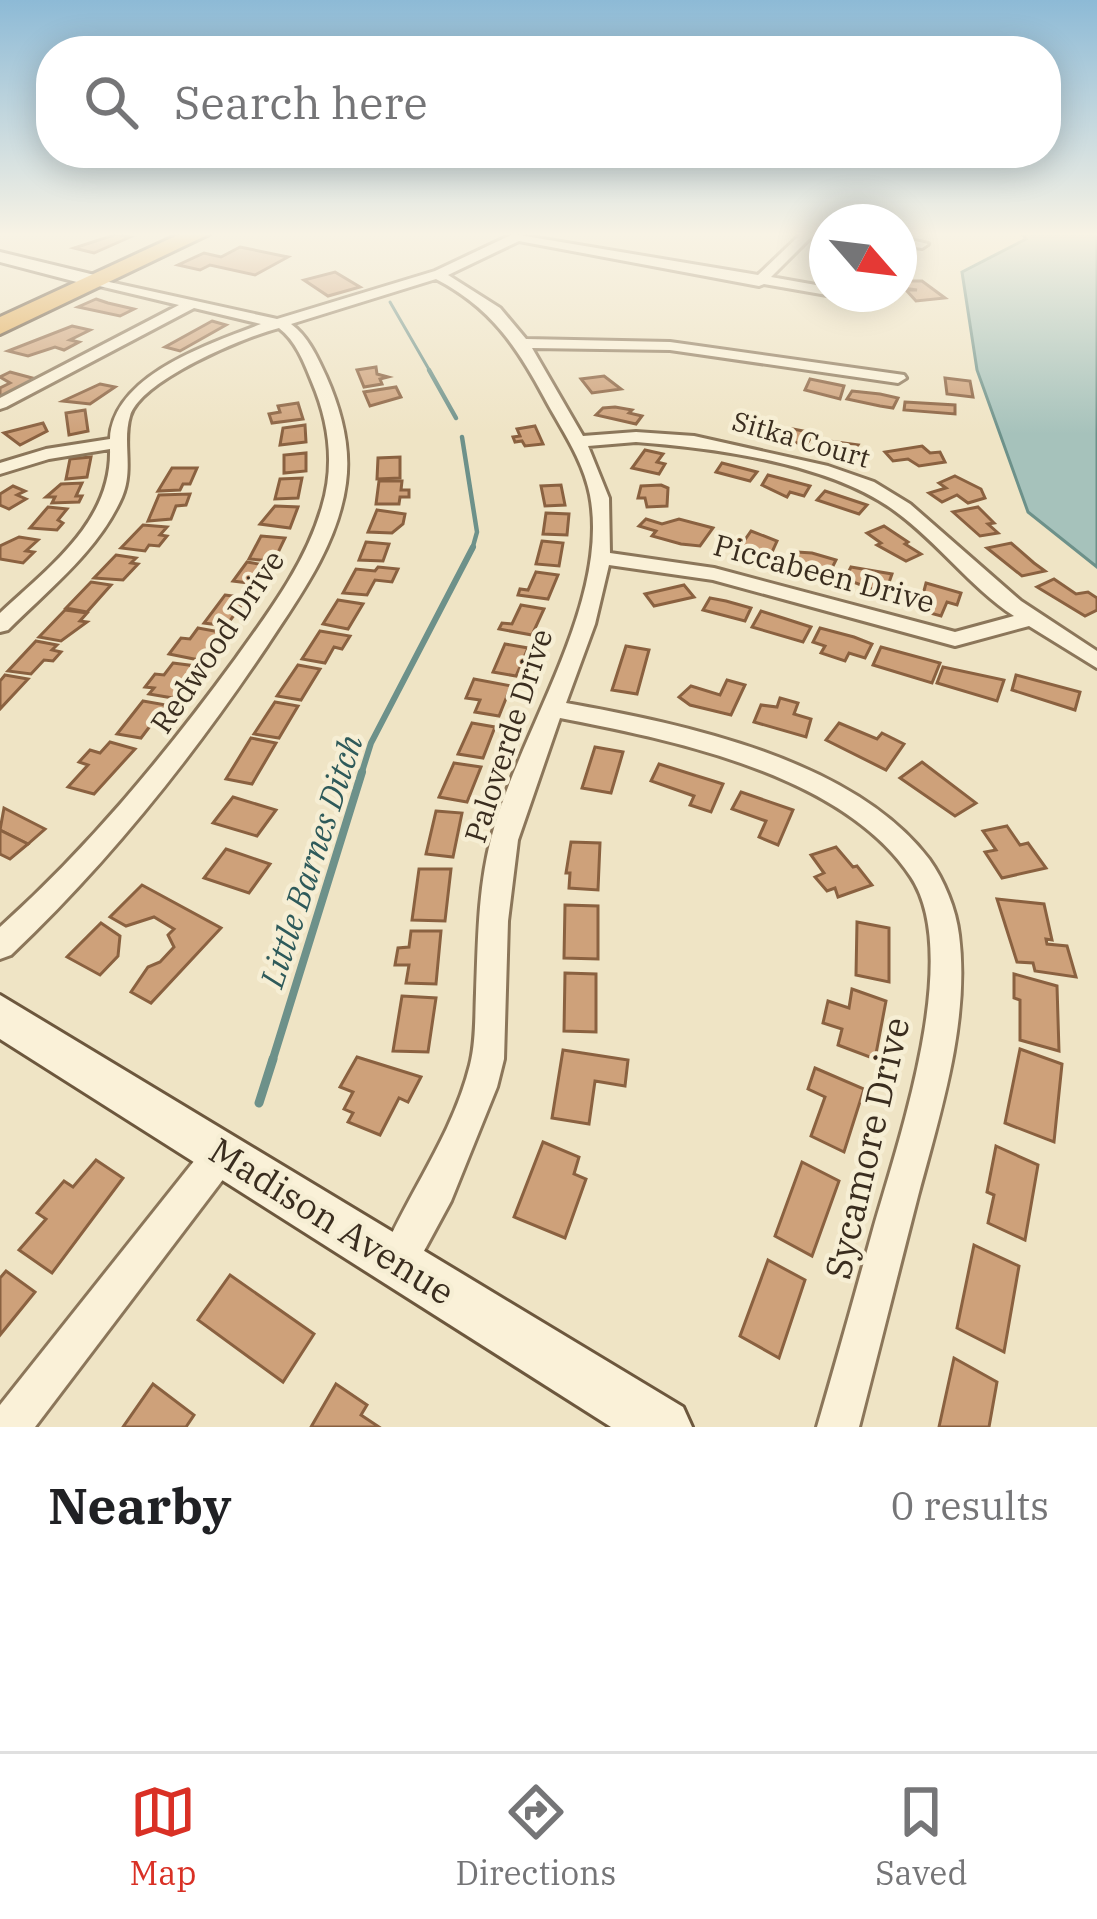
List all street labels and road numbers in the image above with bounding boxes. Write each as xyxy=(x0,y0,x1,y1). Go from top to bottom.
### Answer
street label: Sitka Court xyxy=(729,402,874,475)
street label: Piccabeen Drive xyxy=(710,524,939,621)
street label: Redwood Drive xyxy=(141,542,292,740)
street label: Paloverde Drive xyxy=(455,624,560,847)
street label: Sycamore Drive xyxy=(814,1012,919,1283)
street label: Madison Avenue xyxy=(201,1126,463,1315)

